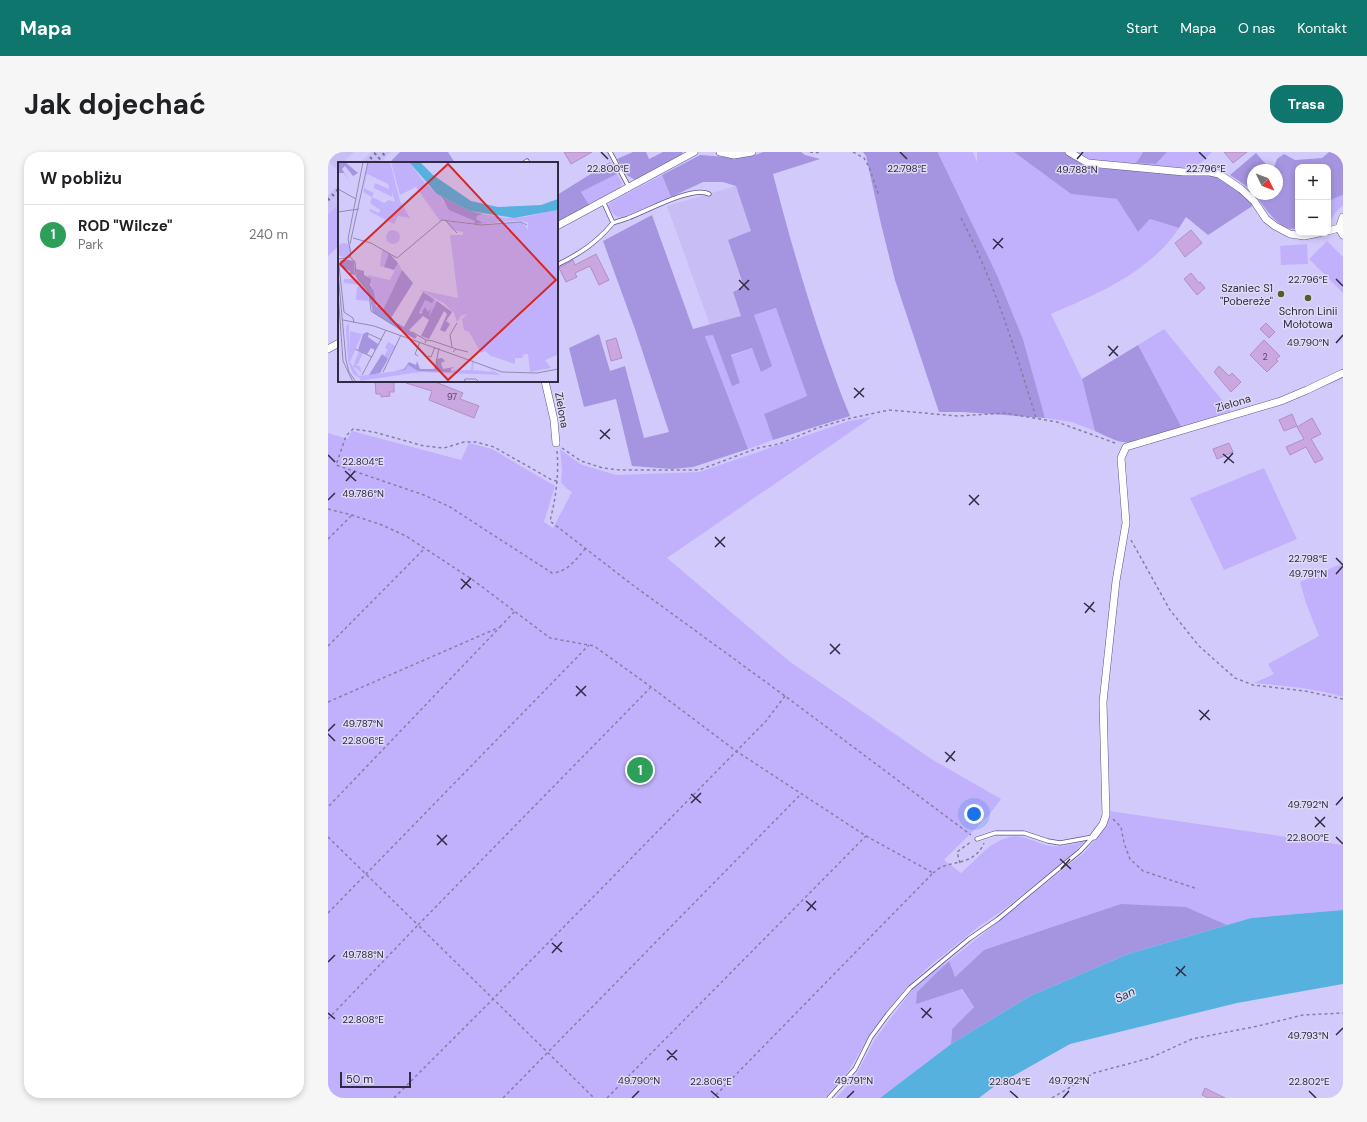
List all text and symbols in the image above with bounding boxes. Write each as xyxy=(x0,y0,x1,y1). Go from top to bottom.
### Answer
text: Mapa xyxy=(20,16,72,41)
text: Start xyxy=(1126,19,1158,37)
text: Mapa xyxy=(1180,19,1216,37)
text: O nas xyxy=(1238,19,1275,37)
text: Kontakt xyxy=(1297,19,1347,37)
button: Trasa xyxy=(1270,85,1343,123)
text: Jak dojechać xyxy=(24,86,206,123)
inset map xyxy=(338,162,558,382)
text: 22.800°E xyxy=(587,162,630,175)
text: 22.798°E xyxy=(887,162,927,175)
text: 22.796°E xyxy=(1186,162,1226,175)
text: 49.788°N xyxy=(1056,163,1098,176)
north arrow xyxy=(1247,164,1283,200)
map controls xyxy=(1295,164,1331,236)
button: + xyxy=(1295,164,1331,200)
text: W pobliżu xyxy=(40,167,122,189)
button: − xyxy=(1295,200,1331,236)
text: ROD "Wilcze" xyxy=(78,216,172,236)
text: 1 xyxy=(51,226,55,243)
text: 240 m xyxy=(249,226,288,243)
text: Park xyxy=(78,236,104,253)
text: 22.796°E xyxy=(1288,273,1328,286)
place label: Szaniec S1 "Pobereże" xyxy=(1220,281,1273,308)
marker: Szaniec S1 "Pobereże" xyxy=(1276,289,1286,299)
marker: Schron Linii Mołotowa xyxy=(1303,293,1313,303)
place label: Schron Linii Mołotowa xyxy=(1279,304,1337,331)
text: 49.790°N xyxy=(1287,336,1329,349)
house number: 2 xyxy=(1262,351,1268,363)
house number: 97 xyxy=(447,391,457,403)
street label: Zielona xyxy=(552,391,572,429)
street label: Zielona xyxy=(1214,391,1252,415)
text: 22.804°E xyxy=(342,455,384,468)
text: 49.786°N xyxy=(342,487,384,500)
text: 22.798°E xyxy=(1288,552,1328,565)
text: 49.791°N xyxy=(1289,567,1327,580)
text: 49.787°N xyxy=(343,717,383,730)
text: 22.806°E xyxy=(342,734,384,747)
pin: 1 xyxy=(627,755,653,785)
text: 49.792°N xyxy=(1287,798,1329,811)
your location xyxy=(964,804,984,824)
text: 22.800°E xyxy=(1287,831,1330,844)
text: 49.788°N xyxy=(342,948,384,961)
water label: San xyxy=(1112,983,1138,1007)
text: 22.808°E xyxy=(342,1013,384,1026)
text: 49.793°N xyxy=(1287,1029,1329,1042)
scale bar xyxy=(340,1070,411,1089)
text: 50 m xyxy=(346,1072,373,1086)
text: 49.790°N xyxy=(618,1074,660,1087)
text: 49.791°N xyxy=(835,1074,873,1087)
text: 49.792°N xyxy=(1048,1074,1090,1087)
text: 22.806°E xyxy=(690,1075,732,1088)
text: 22.804°E xyxy=(989,1075,1031,1088)
text: 22.802°E xyxy=(1288,1075,1330,1088)

